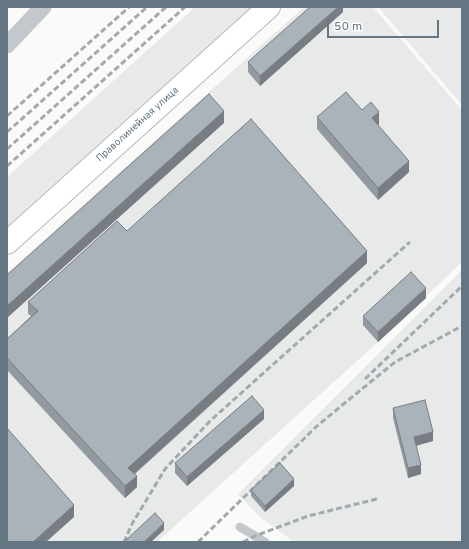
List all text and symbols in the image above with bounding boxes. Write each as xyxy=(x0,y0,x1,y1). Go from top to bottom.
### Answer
scale bar xyxy=(329,12,441,38)
text: 50 m xyxy=(334,19,362,35)
street label: Праволинейная улица xyxy=(94,85,182,165)

